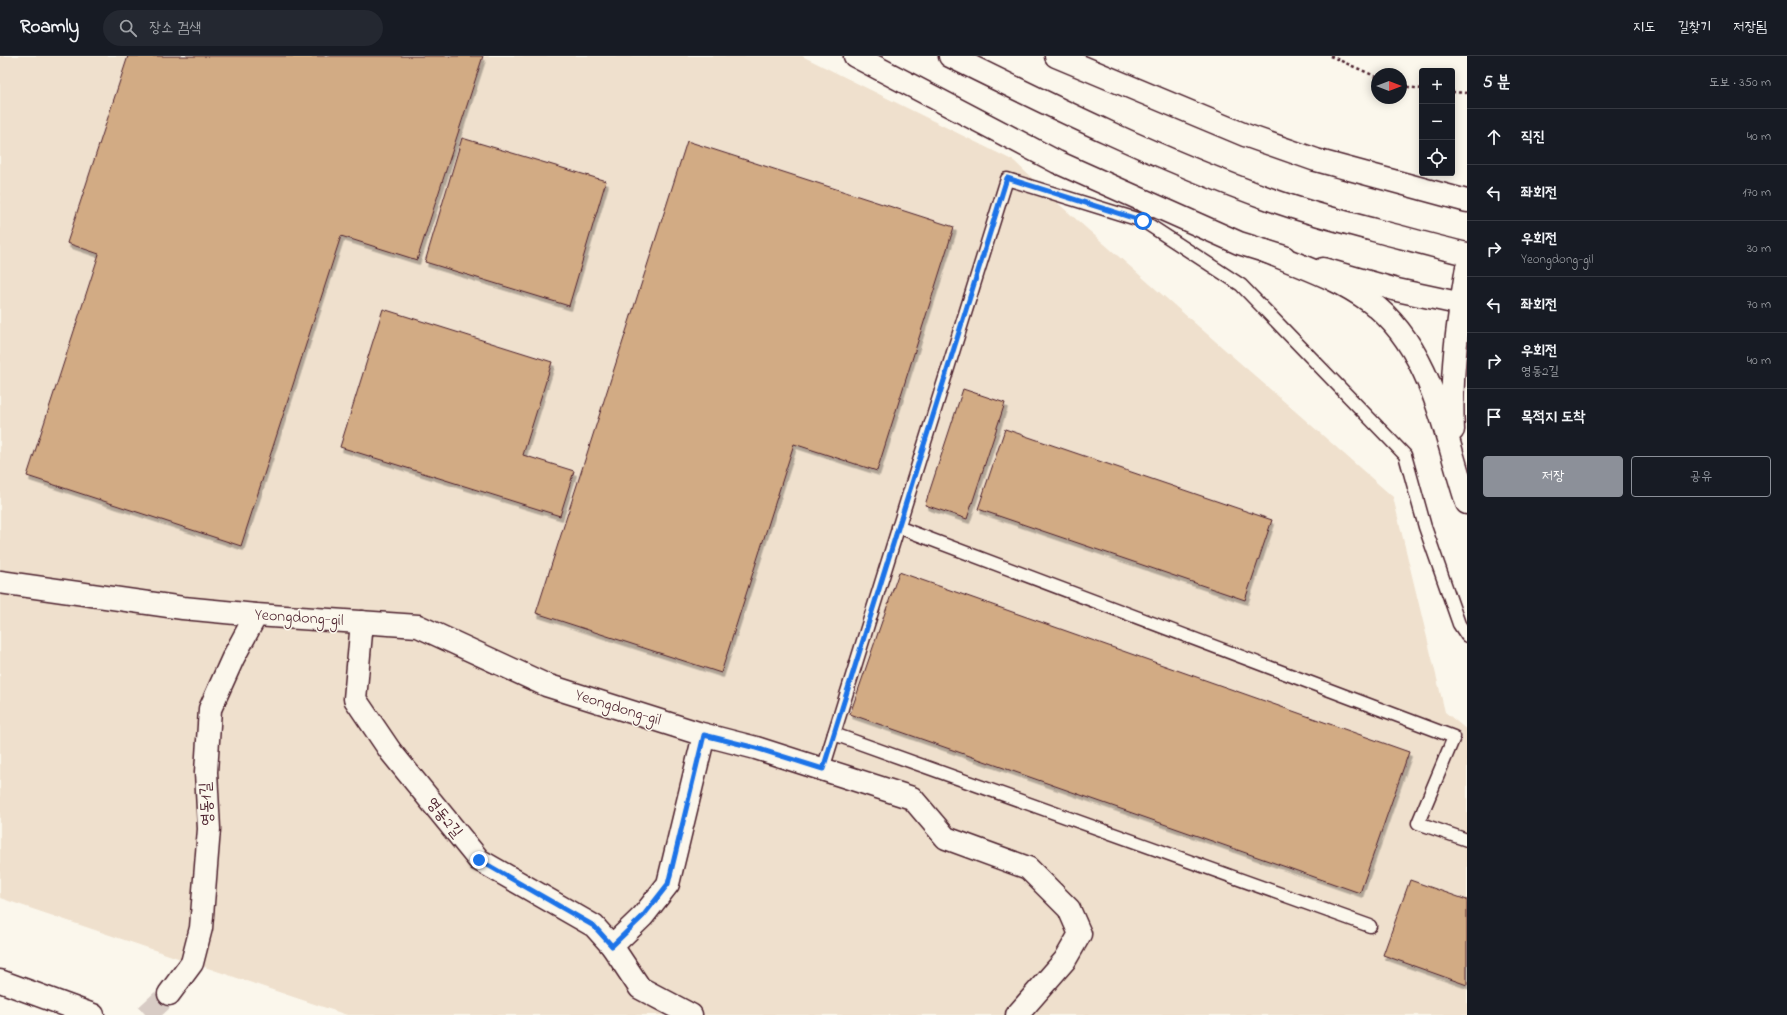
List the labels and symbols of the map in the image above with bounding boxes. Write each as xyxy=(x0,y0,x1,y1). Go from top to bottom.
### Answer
north arrow xyxy=(1371,68,1407,104)
route start xyxy=(1134,212,1152,230)
street label: Yeongdong-gil xyxy=(254,603,345,633)
street label: Yeongdong-gil xyxy=(572,684,664,733)
street label: 영동1길 xyxy=(194,781,220,826)
street label: 영동2길 xyxy=(420,792,468,844)
route end xyxy=(470,851,488,869)

